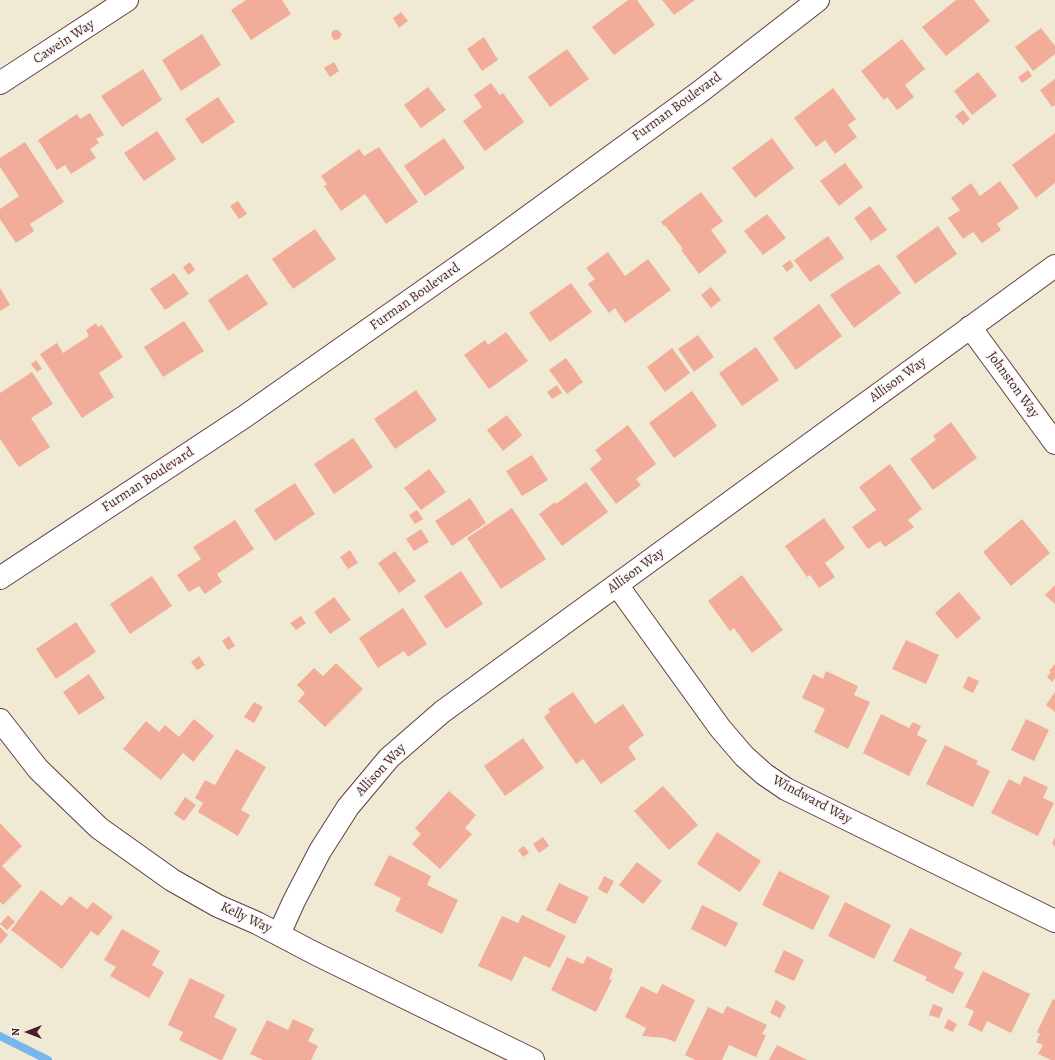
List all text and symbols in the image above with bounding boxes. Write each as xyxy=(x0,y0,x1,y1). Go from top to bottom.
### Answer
street label: Cawein Way xyxy=(30,16,98,68)
street label: Furman Boulevard xyxy=(629,69,725,145)
street label: Furman Boulevard xyxy=(367,260,463,334)
street label: Johnston Way xyxy=(983,348,1043,422)
street label: Allison Way xyxy=(866,354,930,406)
street label: Furman Boulevard xyxy=(99,444,197,516)
street label: Allison Way xyxy=(604,545,668,597)
street label: Allison Way xyxy=(352,740,410,800)
street label: Windward Way xyxy=(769,772,855,828)
street label: Kelly Way xyxy=(218,899,274,937)
north arrow xyxy=(8,1012,48,1052)
text: N xyxy=(8,1028,23,1036)

